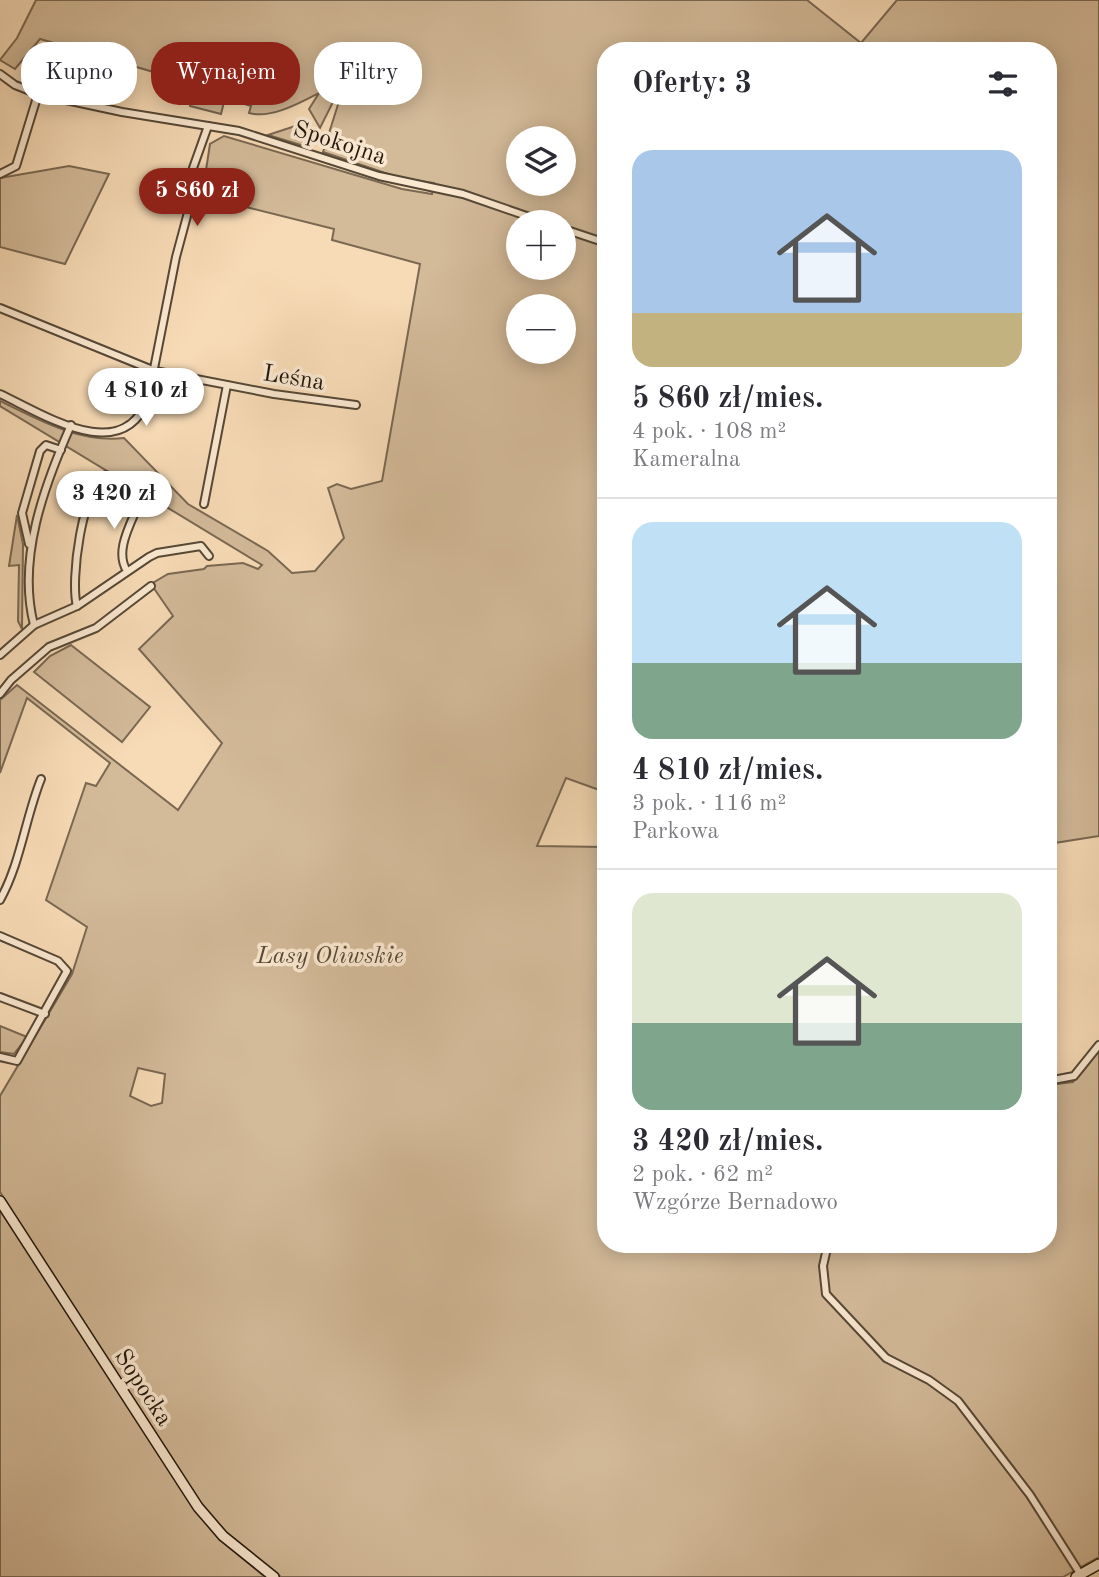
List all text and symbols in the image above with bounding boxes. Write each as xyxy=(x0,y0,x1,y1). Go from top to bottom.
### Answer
chip: Kupno xyxy=(21,42,137,105)
chip: Wynajem xyxy=(151,42,300,105)
chip: Filtry xyxy=(314,42,422,105)
icon: filters xyxy=(984,65,1022,103)
text: Oferty: 3 xyxy=(632,69,752,99)
street label: Spokojna xyxy=(290,118,389,170)
map controls xyxy=(506,126,576,364)
button: layers xyxy=(506,126,576,196)
pin: 5 860 zł xyxy=(125,168,269,228)
text: 5 860 zł xyxy=(155,179,239,202)
icon: home xyxy=(764,195,890,321)
button: + xyxy=(506,210,576,280)
button: − xyxy=(506,294,576,364)
street label: Leśna xyxy=(261,362,326,396)
pin: 4 810 zł xyxy=(74,368,218,428)
text: 4 810 zł xyxy=(104,379,188,402)
text: 5 860 zł/mies. xyxy=(632,384,823,414)
text: 4 pok. · 108 m² xyxy=(632,420,786,443)
text: Kameralna xyxy=(632,448,740,471)
pin: 3 420 zł xyxy=(42,472,186,531)
text: 3 420 zł xyxy=(72,482,156,505)
icon: home xyxy=(764,567,890,693)
text: 4 810 zł/mies. xyxy=(632,756,823,786)
text: 3 pok. · 116 m² xyxy=(632,792,786,815)
text: Parkowa xyxy=(632,820,719,843)
icon: home xyxy=(764,938,890,1064)
park label: Lasy Oliwskie xyxy=(255,945,404,969)
text: 3 420 zł/mies. xyxy=(632,1127,823,1157)
text: 2 pok. · 62 m² xyxy=(632,1163,773,1186)
text: Wzgórze Bernadowo xyxy=(632,1191,838,1214)
street label: Sopocka xyxy=(109,1346,176,1431)

